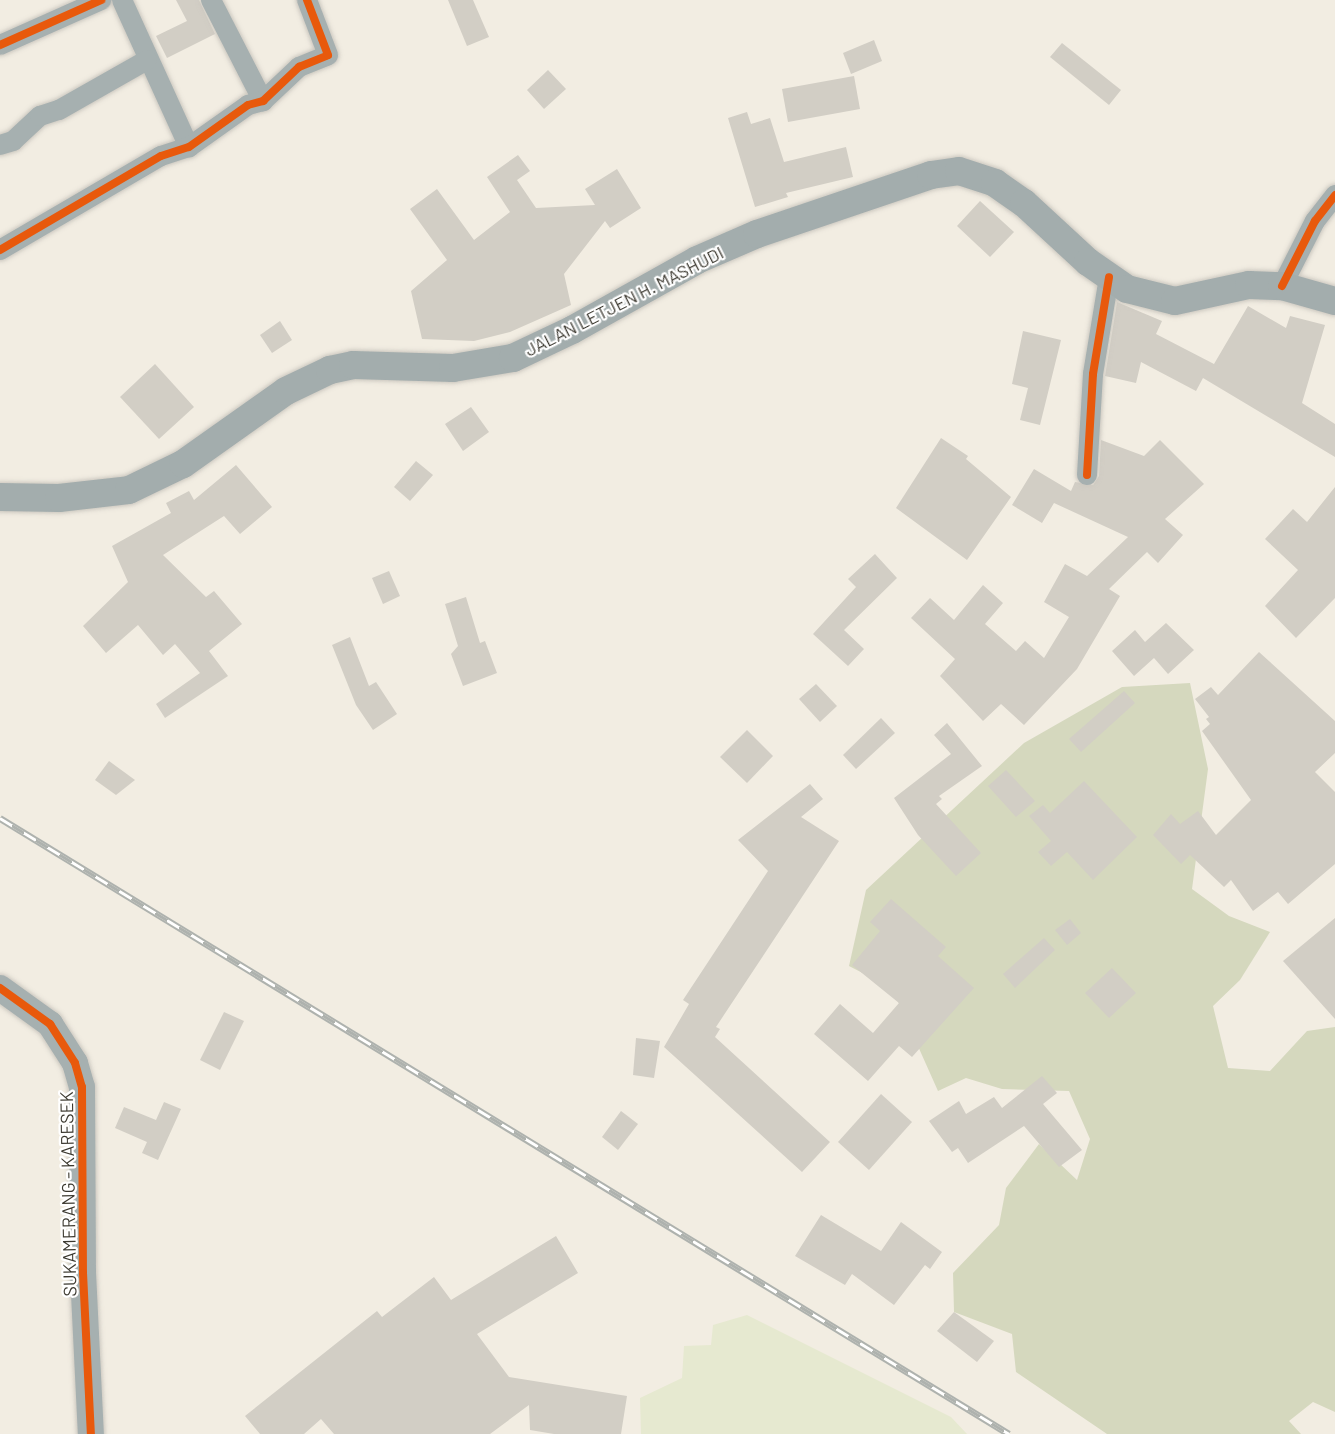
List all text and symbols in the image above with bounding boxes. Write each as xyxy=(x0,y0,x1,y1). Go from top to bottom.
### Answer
street label: JALAN LETJEN H. MASHUDI xyxy=(521,241,727,361)
street label: SUKAMERANG - KARESEK xyxy=(55,1091,81,1297)

